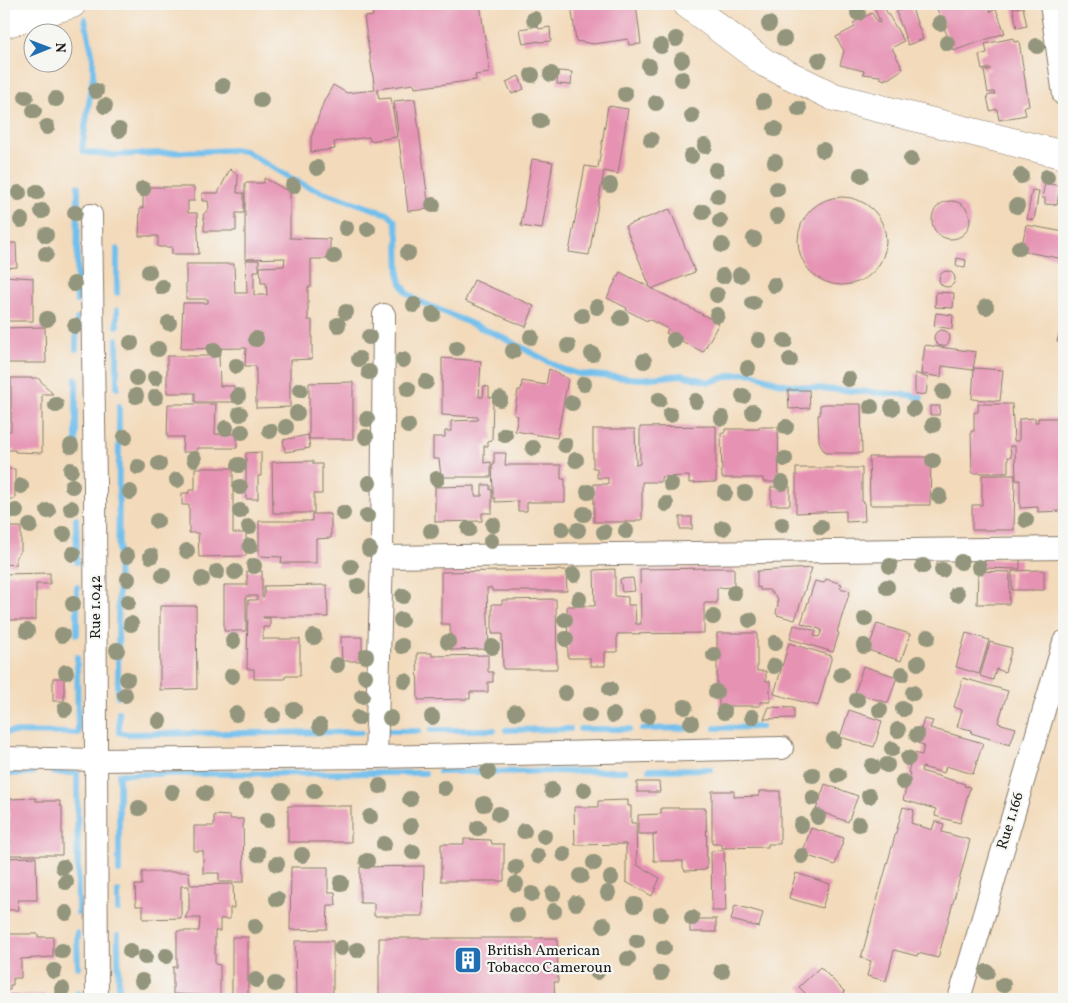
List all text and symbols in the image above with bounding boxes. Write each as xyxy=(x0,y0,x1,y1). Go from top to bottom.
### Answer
north arrow xyxy=(22,22,72,72)
text: N xyxy=(50,43,69,53)
street label: Rue 1.042 xyxy=(86,575,107,639)
street label: Rue 1.166 xyxy=(992,790,1030,852)
place label: British American Tobacco Cameroun xyxy=(487,941,612,979)
building icon: British American Tobacco Cameroun xyxy=(453,945,483,975)

